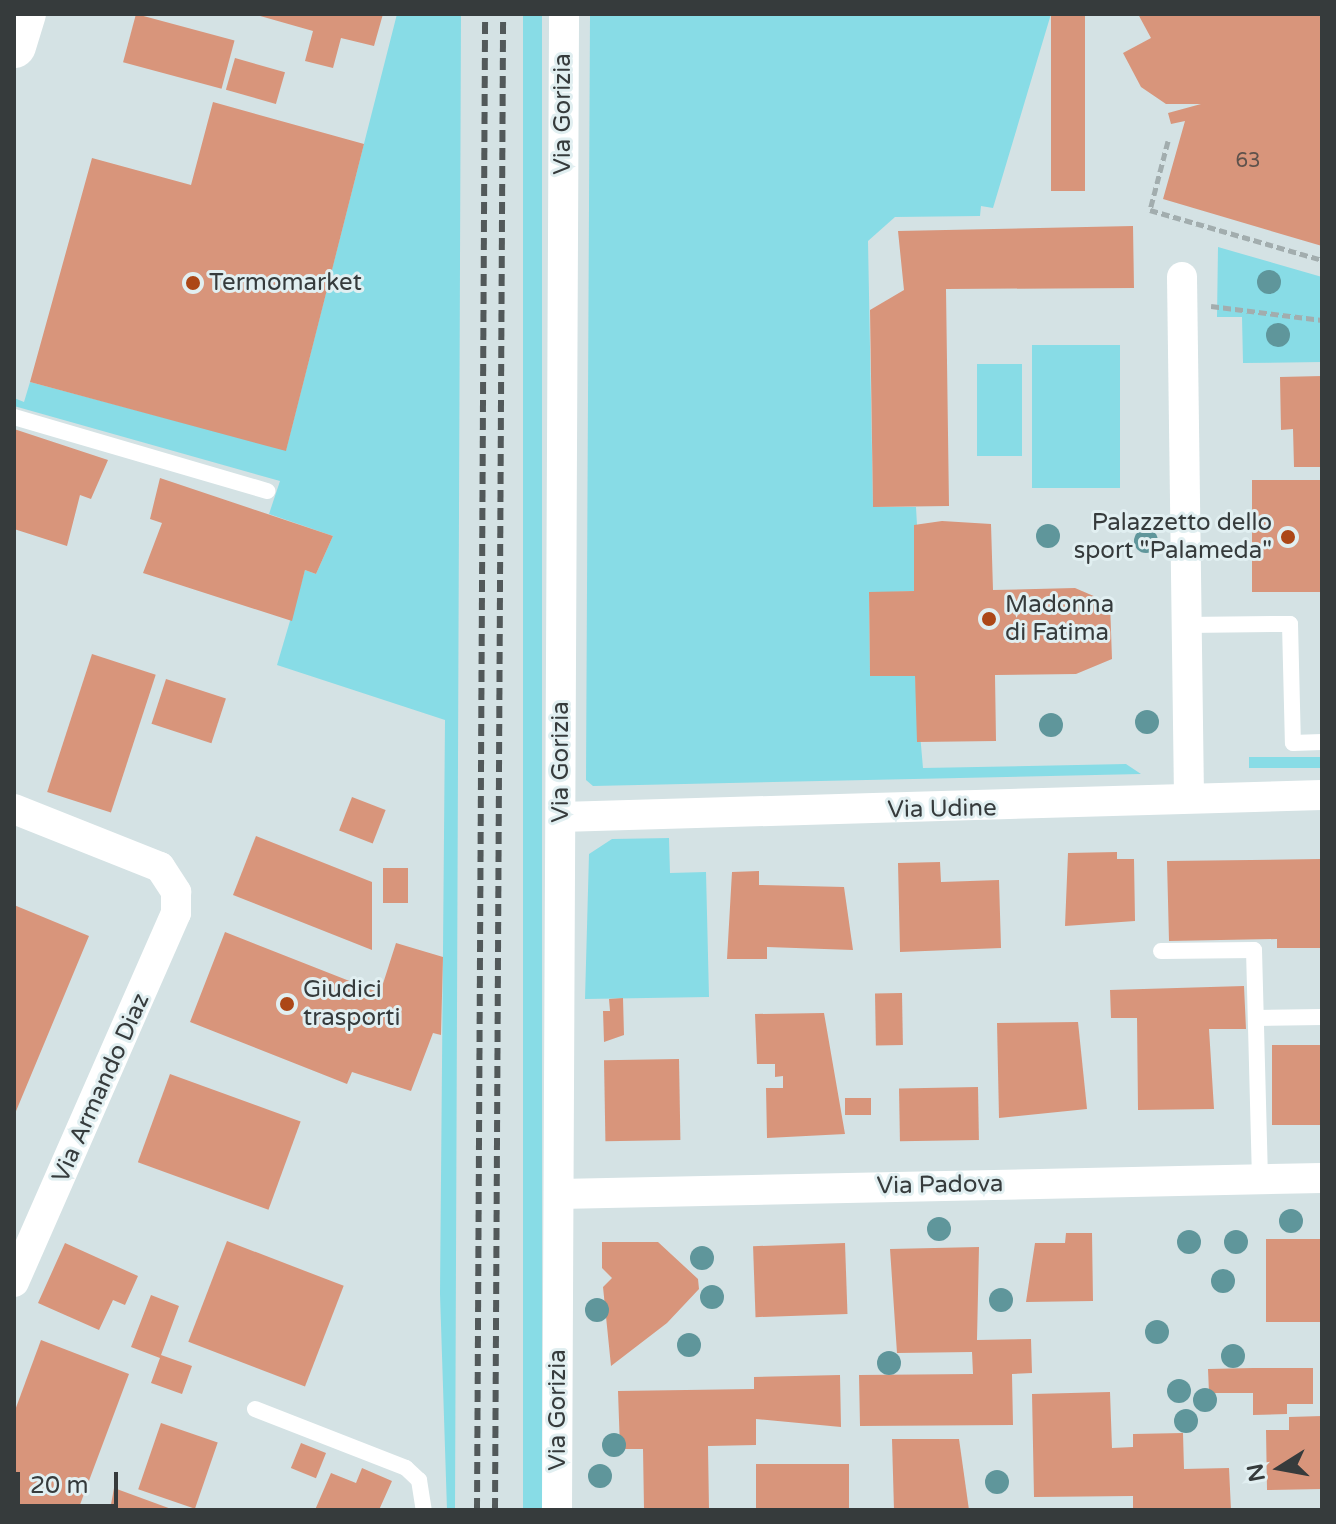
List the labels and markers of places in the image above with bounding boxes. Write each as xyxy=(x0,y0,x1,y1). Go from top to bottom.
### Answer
place label: Termomarket xyxy=(209,269,362,297)
marker: Termomarket xyxy=(184,274,202,292)
place label: Palazzetto dello sport "Palameda" xyxy=(1074,509,1272,565)
marker: Palazzetto dello sport "Palameda" xyxy=(1279,528,1297,546)
place label: Madonna di Fatima xyxy=(1005,591,1114,647)
marker: Madonna di Fatima xyxy=(980,610,998,628)
place label: Giudici trasporti xyxy=(303,976,400,1032)
marker: Giudici trasporti xyxy=(278,995,296,1013)

